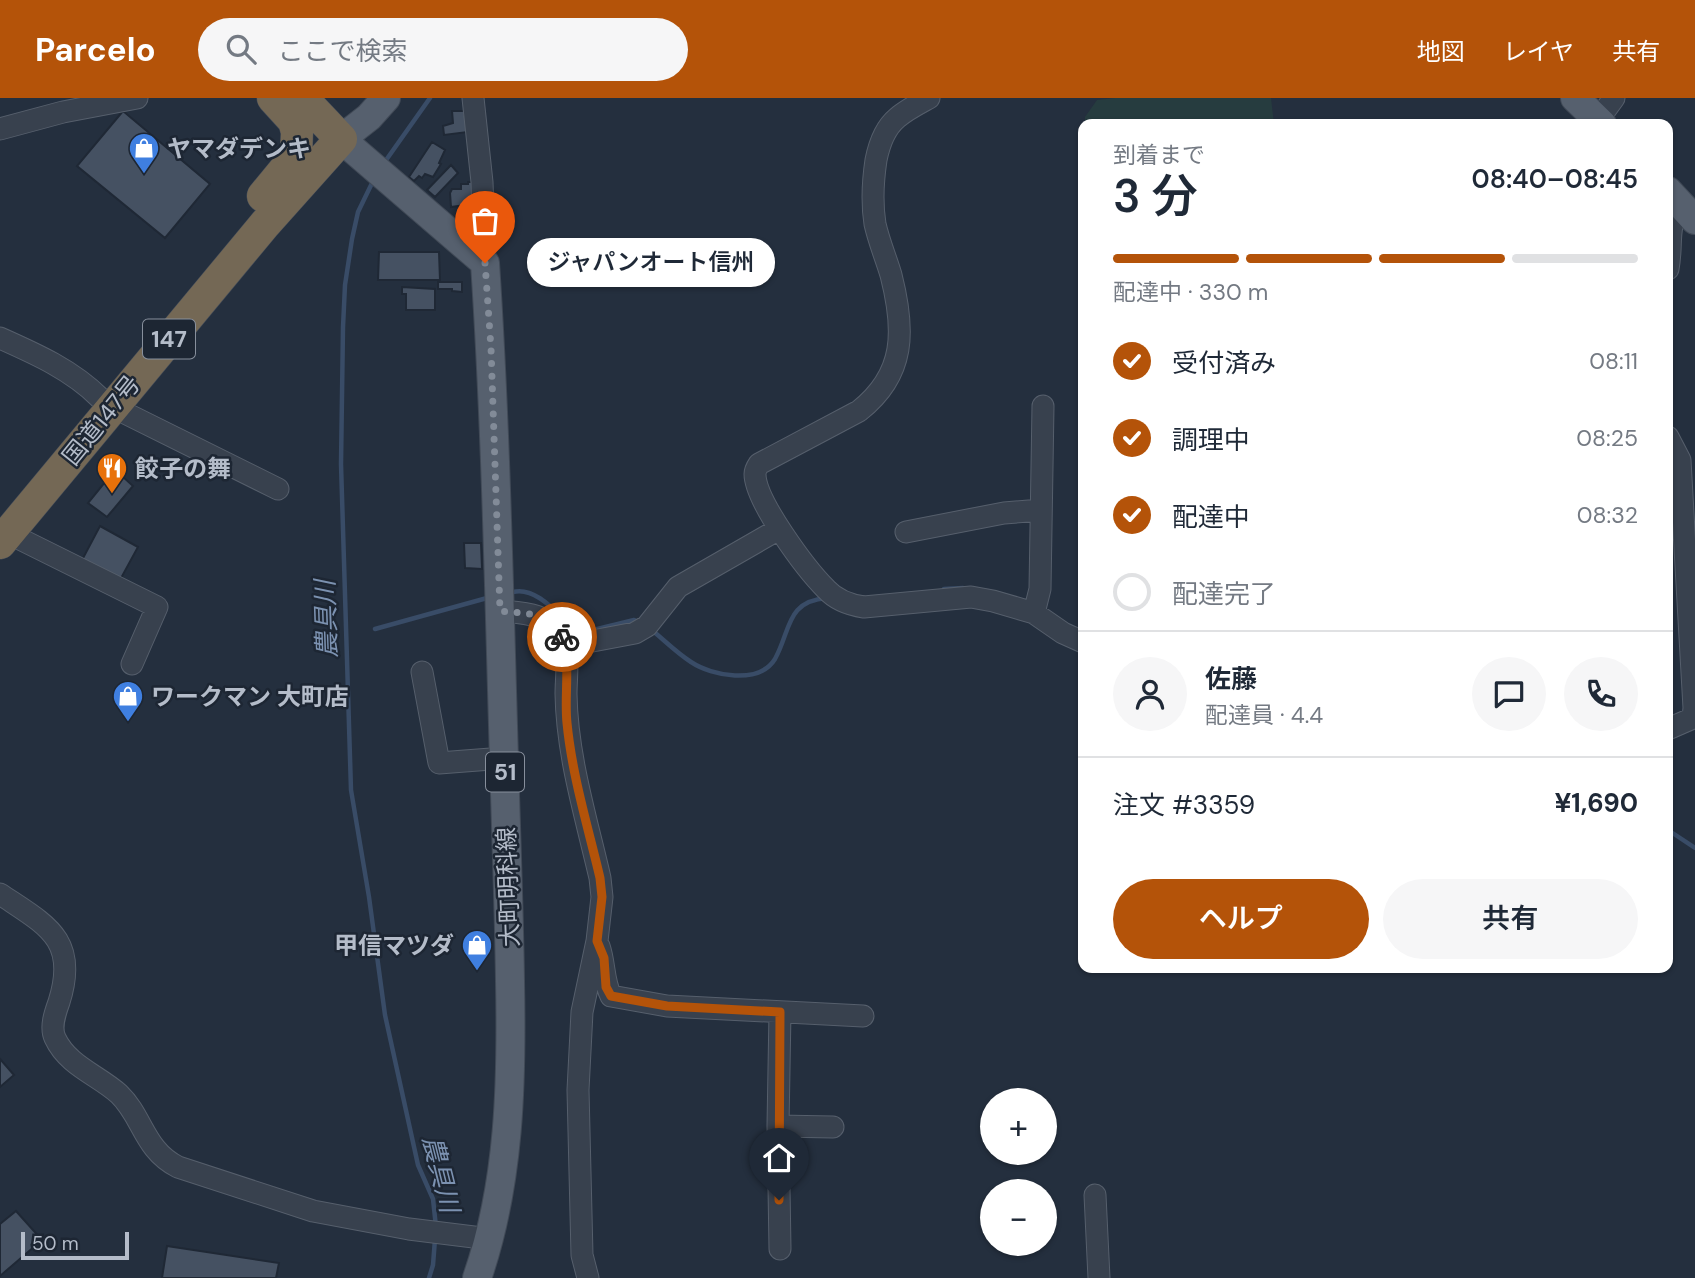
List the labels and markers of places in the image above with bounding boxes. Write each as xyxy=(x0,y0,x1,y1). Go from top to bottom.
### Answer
shop icon: ヤマダデンキ xyxy=(127,131,161,175)
place label: ヤマダデンキ xyxy=(167,133,311,164)
pin xyxy=(455,191,515,263)
callout: ジャパンオート信州 xyxy=(527,238,776,288)
restaurant icon: 餃子の舞 xyxy=(95,451,129,495)
place label: 餃子の舞 xyxy=(135,453,231,484)
shop icon: ワークマン 大町店 xyxy=(111,679,145,723)
place label: ワークマン 大町店 xyxy=(151,681,349,712)
shop icon: 甲信マツダ xyxy=(460,928,494,972)
place label: 甲信マツダ xyxy=(334,930,454,961)
pin xyxy=(749,1128,809,1200)

